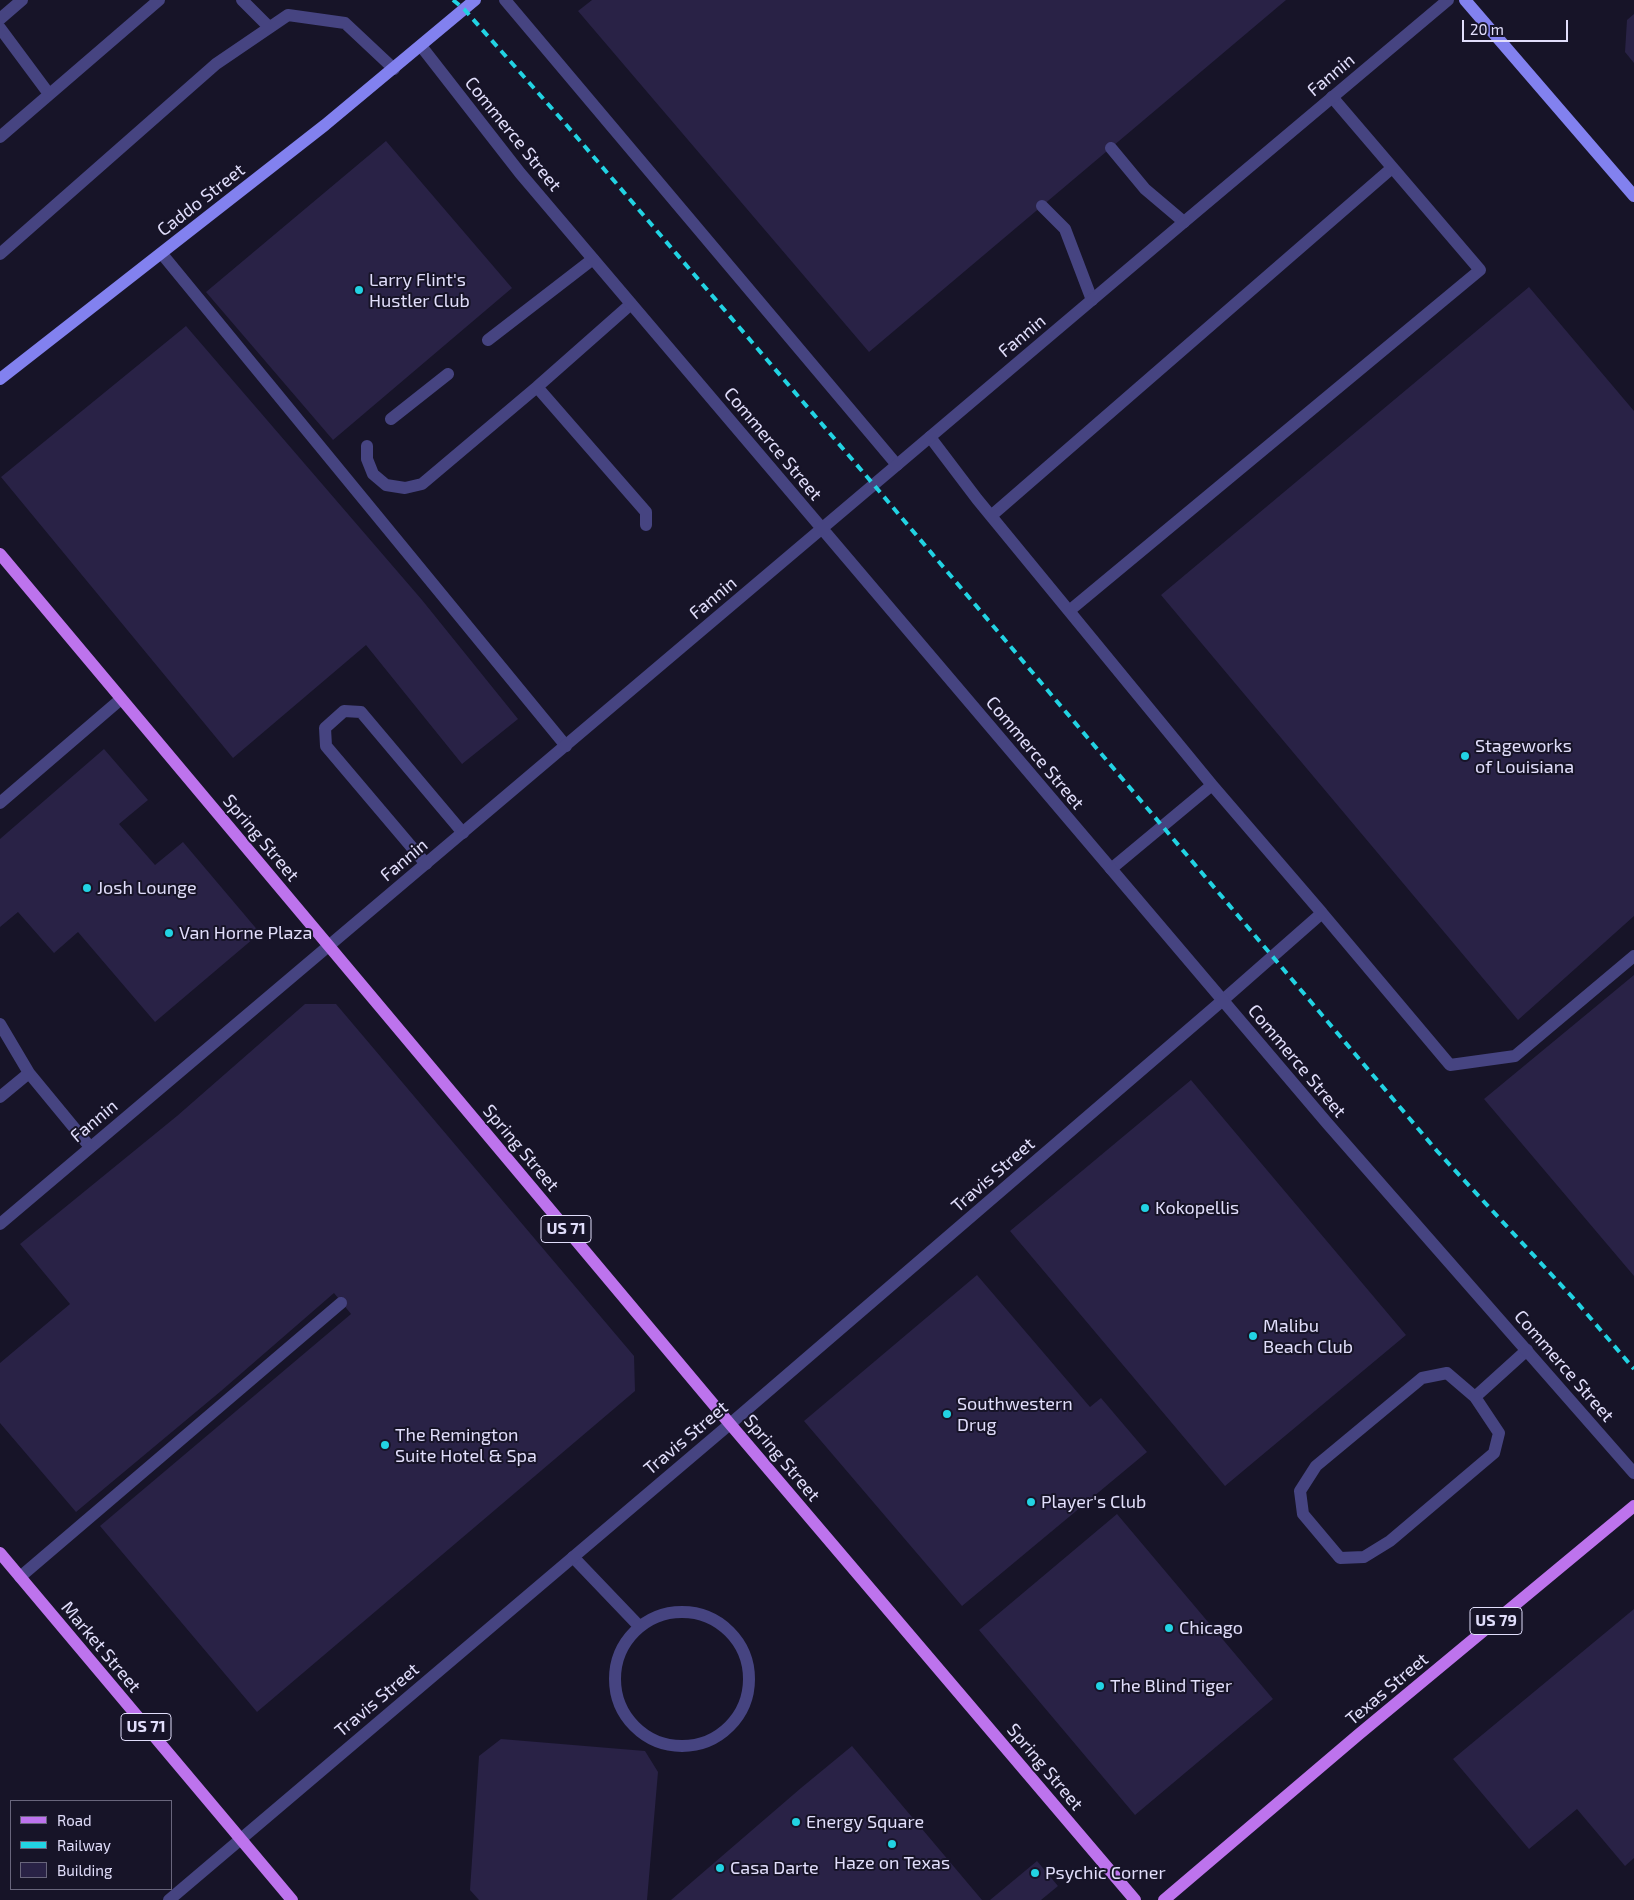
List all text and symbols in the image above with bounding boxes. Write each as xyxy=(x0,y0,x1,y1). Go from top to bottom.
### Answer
scale bar xyxy=(1464,10,1570,42)
text: 20 m xyxy=(1470,20,1504,38)
street label: Fannin xyxy=(1303,49,1359,101)
street label: Commerce Street xyxy=(460,72,566,196)
street label: Caddo Street xyxy=(153,159,249,241)
place label: Larry Flint's Hustler Club xyxy=(369,269,470,312)
marker: Larry Flint's Hustler Club xyxy=(353,284,365,296)
street label: Fannin xyxy=(994,310,1050,362)
street label: Commerce Street xyxy=(719,383,827,505)
street label: Fannin xyxy=(685,572,741,624)
street label: Commerce Street xyxy=(981,692,1089,814)
place label: Stageworks of Louisiana xyxy=(1475,735,1574,778)
marker: Stageworks of Louisiana xyxy=(1459,750,1471,762)
street label: Spring Street xyxy=(218,790,304,886)
street label: Fannin xyxy=(376,834,432,886)
place label: Josh Lounge xyxy=(97,877,197,899)
marker: Josh Lounge xyxy=(81,882,93,894)
place label: Van Horne Plaza xyxy=(179,922,312,944)
marker: Van Horne Plaza xyxy=(163,927,175,939)
street label: Commerce Street xyxy=(1243,1000,1351,1122)
street label: Fannin xyxy=(66,1095,122,1147)
street label: Spring Street xyxy=(478,1100,564,1196)
street label: Travis Street xyxy=(947,1133,1039,1217)
place label: Kokopellis xyxy=(1155,1197,1239,1219)
marker: Kokopellis xyxy=(1139,1202,1151,1214)
road number: US 71 xyxy=(541,1216,591,1242)
street label: Commerce Street xyxy=(1510,1306,1618,1426)
place label: Malibu Beach Club xyxy=(1263,1315,1353,1358)
marker: Malibu Beach Club xyxy=(1247,1330,1259,1342)
place label: Southwestern Drug xyxy=(957,1393,1073,1436)
street label: Travis Street xyxy=(640,1397,732,1479)
marker: Southwestern Drug xyxy=(941,1408,953,1420)
street label: Spring Street xyxy=(739,1410,825,1506)
place label: The Remington Suite Hotel & Spa xyxy=(395,1424,537,1466)
marker: The Remington Suite Hotel & Spa xyxy=(379,1439,391,1451)
place label: Player's Club xyxy=(1041,1491,1146,1513)
marker: Player's Club xyxy=(1025,1496,1037,1508)
street label: Market Street xyxy=(57,1597,145,1697)
road number: US 79 xyxy=(1470,1608,1522,1634)
place label: Chicago xyxy=(1179,1617,1243,1639)
marker: Chicago xyxy=(1163,1622,1175,1634)
street label: Texas Street xyxy=(1341,1648,1433,1730)
street label: Travis Street xyxy=(331,1659,423,1741)
place label: The Blind Tiger xyxy=(1110,1675,1232,1697)
marker: The Blind Tiger xyxy=(1094,1680,1106,1692)
road number: US 71 xyxy=(121,1714,171,1740)
street label: Spring Street xyxy=(1002,1719,1088,1815)
legend xyxy=(10,1800,172,1890)
text: Road xyxy=(57,1811,92,1829)
place label: Energy Square xyxy=(806,1811,924,1833)
marker: Energy Square xyxy=(790,1816,802,1828)
text: Railway xyxy=(57,1836,111,1854)
marker: Haze on Texas xyxy=(886,1838,898,1850)
place label: Haze on Texas xyxy=(834,1852,950,1874)
place label: Casa Darte xyxy=(730,1857,819,1879)
text: Building xyxy=(57,1861,112,1879)
marker: Casa Darte xyxy=(714,1862,726,1874)
place label: Psychic Corner xyxy=(1045,1862,1166,1884)
marker: Psychic Corner xyxy=(1029,1867,1041,1879)

